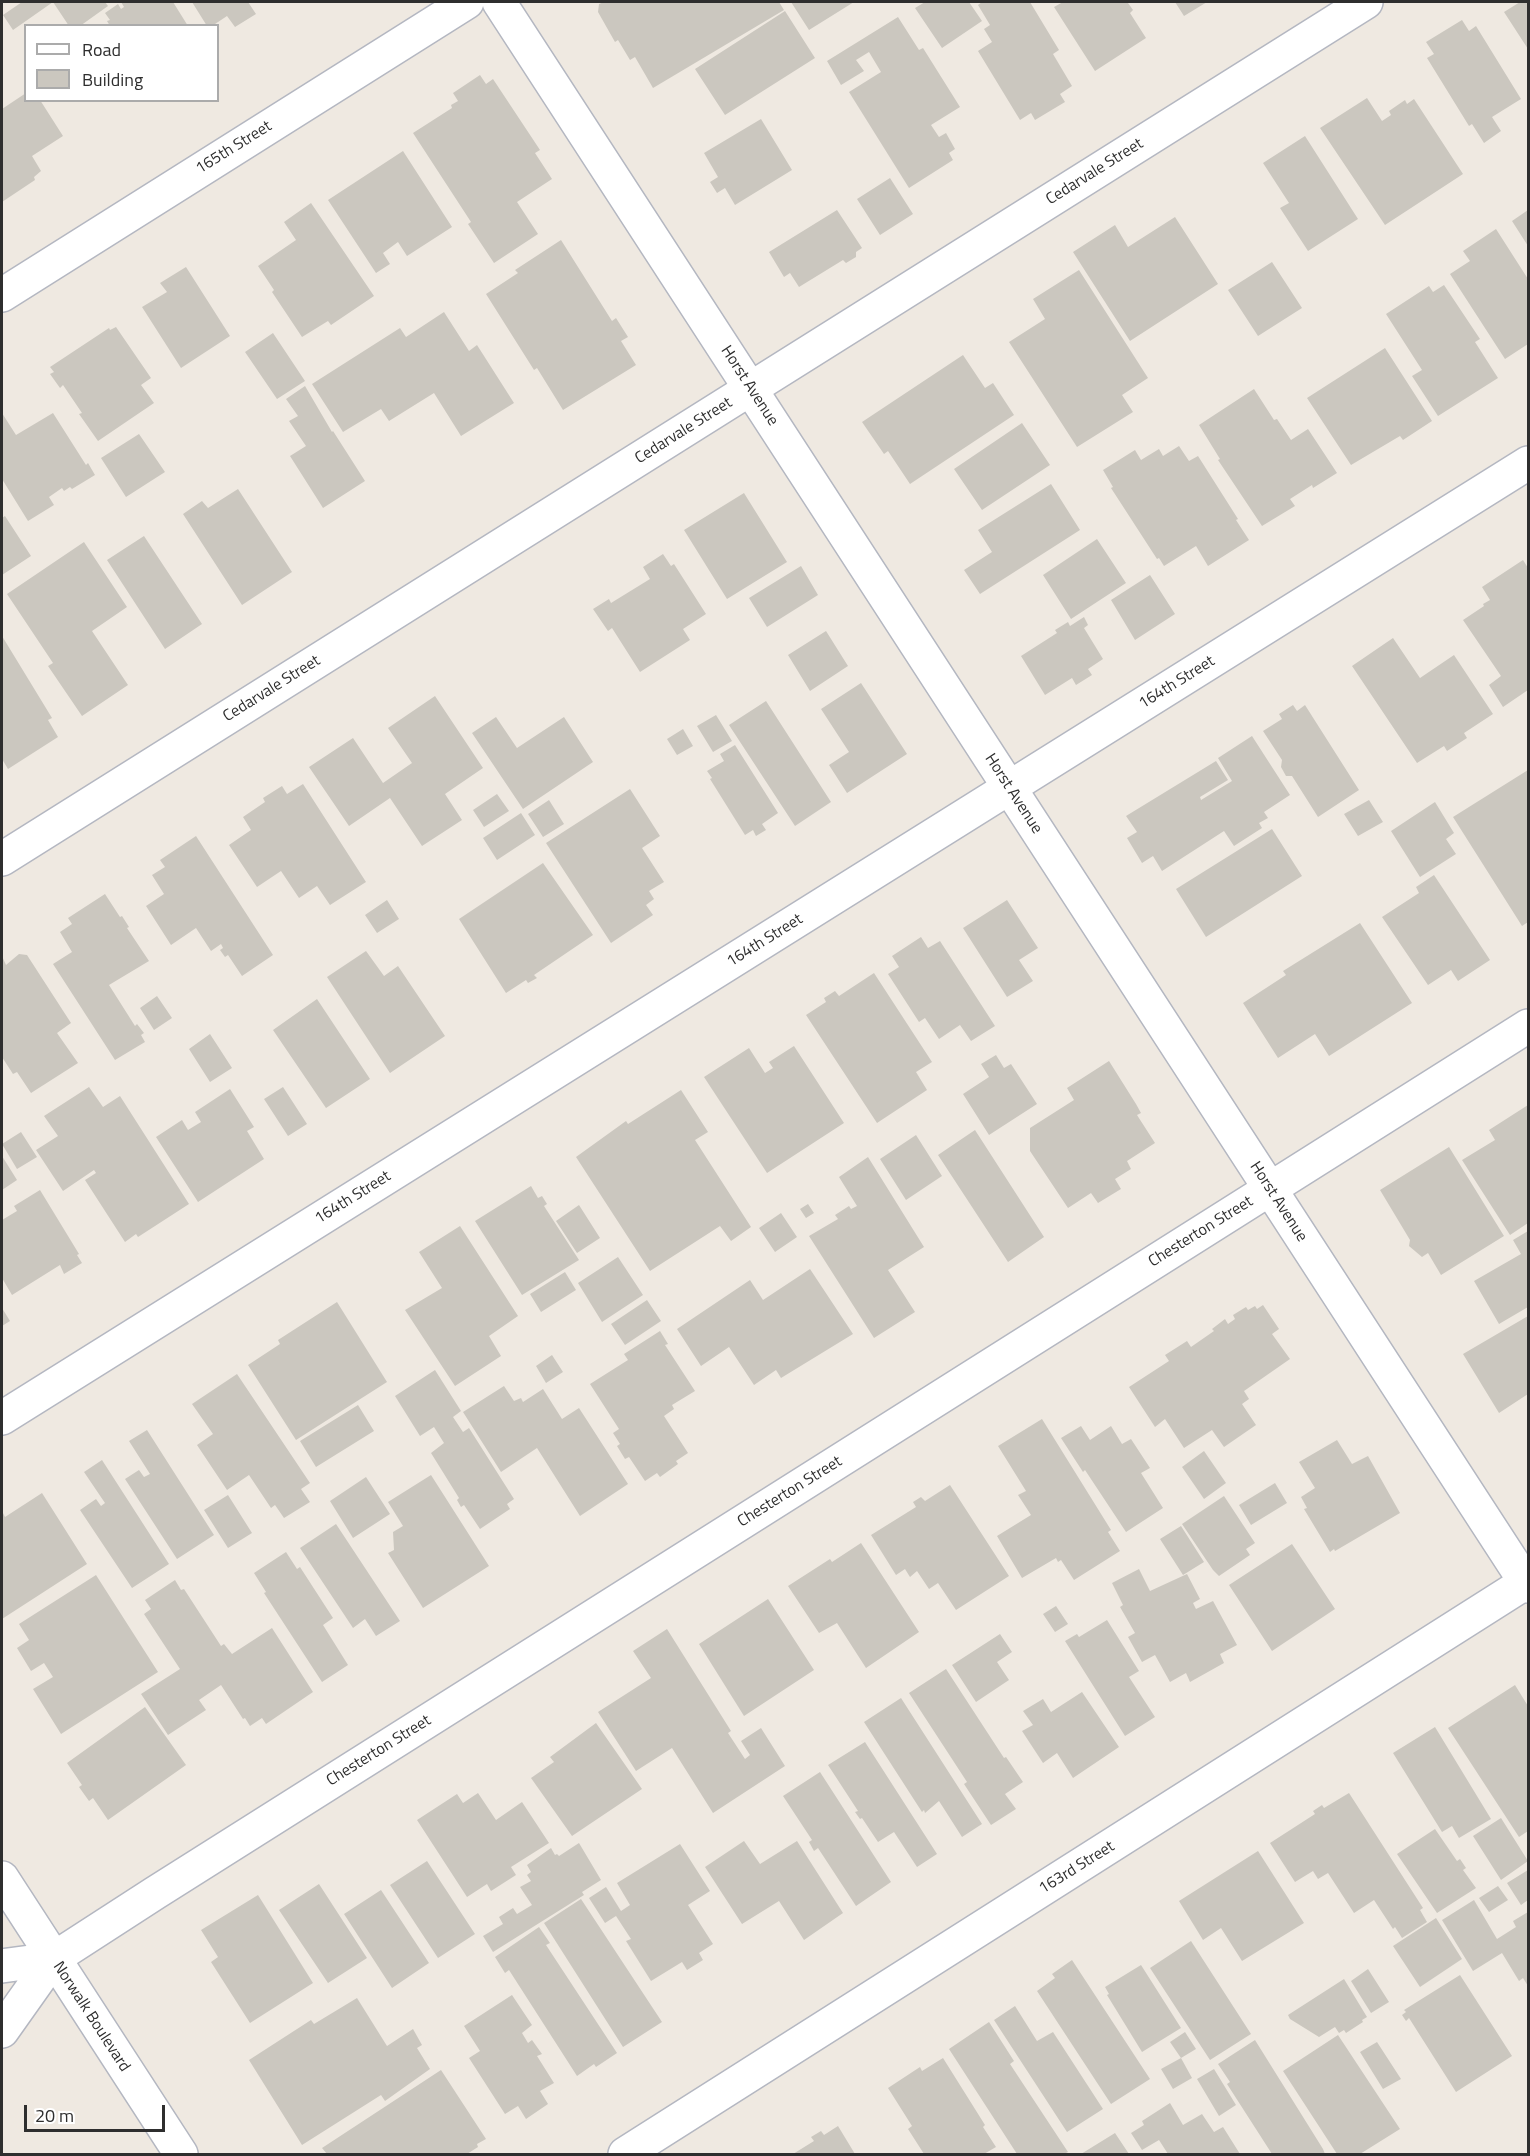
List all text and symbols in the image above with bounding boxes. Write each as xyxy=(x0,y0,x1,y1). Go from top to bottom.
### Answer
legend xyxy=(24,24,219,102)
text: Road xyxy=(82,36,121,63)
text: Building xyxy=(82,66,143,93)
street label: 165th Street xyxy=(193,117,275,179)
street label: Cedarvale Street xyxy=(1043,135,1147,209)
street label: Horst Avenue xyxy=(716,342,782,430)
street label: Cedarvale Street xyxy=(632,394,736,468)
street label: Cedarvale Street xyxy=(220,652,324,726)
street label: 164th Street xyxy=(1136,652,1218,714)
street label: Horst Avenue xyxy=(980,750,1046,838)
street label: 164th Street xyxy=(724,910,806,972)
street label: Horst Avenue xyxy=(1245,1158,1311,1246)
street label: 164th Street xyxy=(312,1167,394,1229)
street label: Chesterton Street xyxy=(1145,1192,1257,1272)
street label: Chesterton Street xyxy=(734,1452,846,1532)
street label: Chesterton Street xyxy=(323,1711,435,1791)
street label: 163rd Street xyxy=(1036,1837,1118,1899)
street label: Norwalk Boulevard xyxy=(48,1958,134,2076)
scale bar xyxy=(27,2093,168,2131)
text: 20 m xyxy=(35,2102,74,2129)

